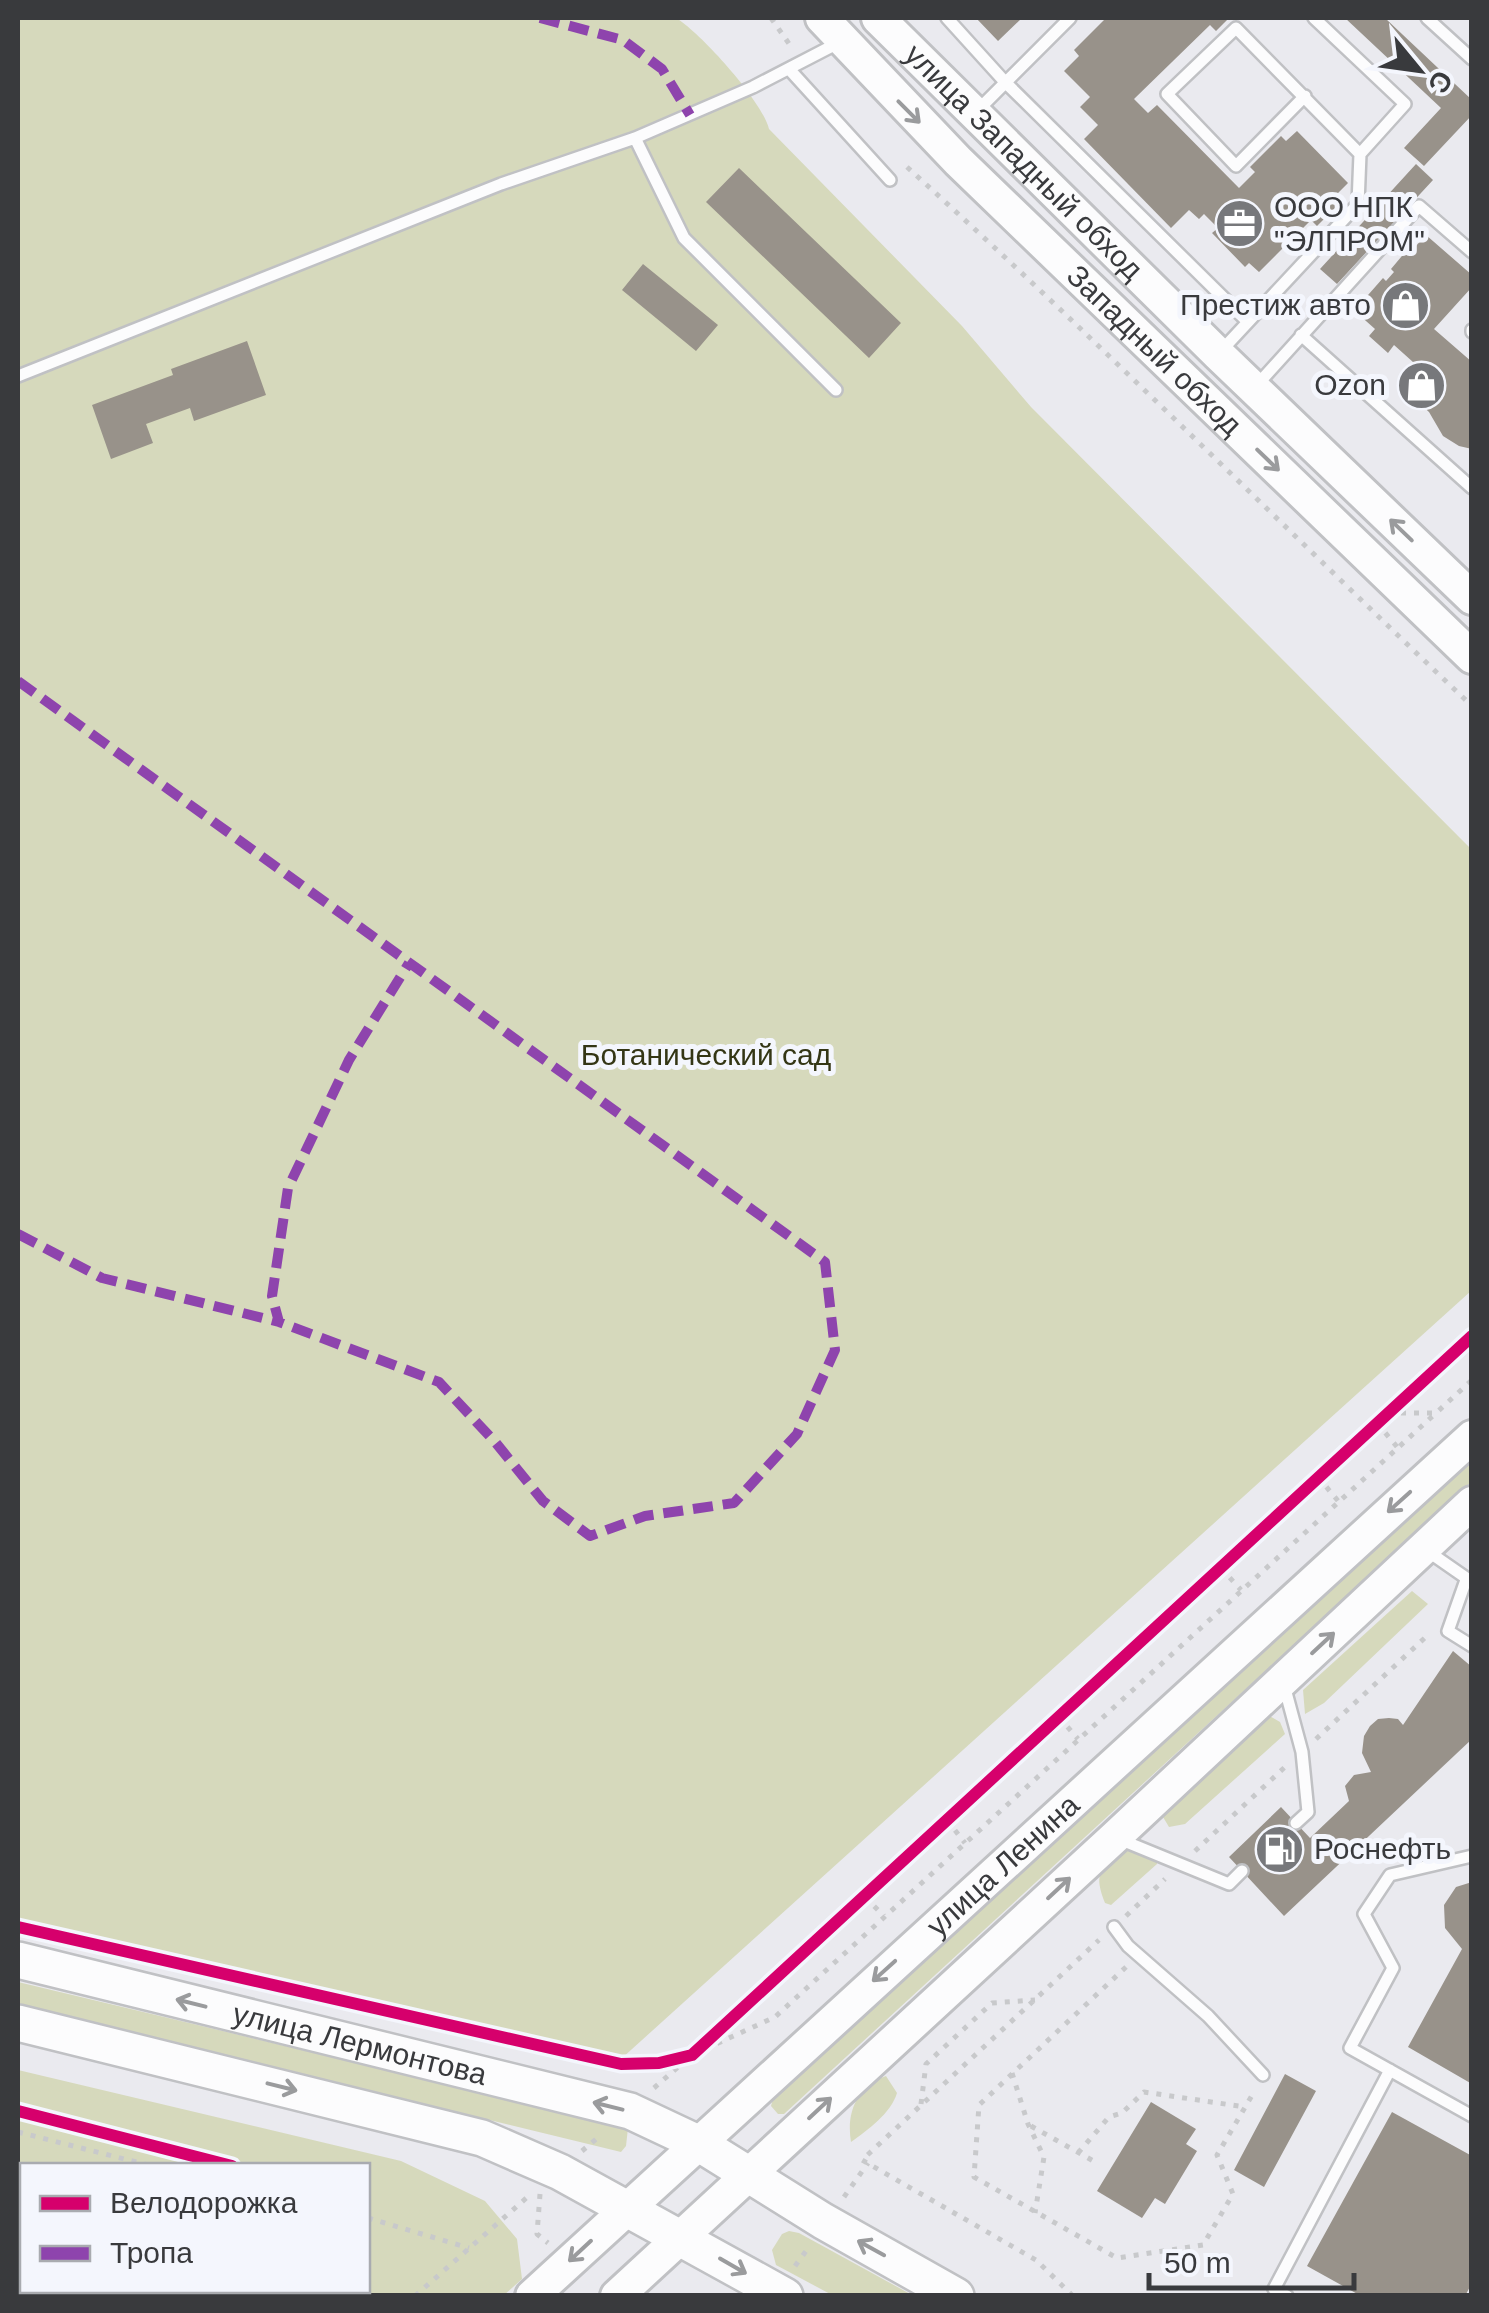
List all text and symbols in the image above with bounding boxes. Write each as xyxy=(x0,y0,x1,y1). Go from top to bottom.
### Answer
north arrow xyxy=(1369,20,1469,120)
street label: улица Западный обход xyxy=(899,37,1150,286)
text: С xyxy=(1422,66,1459,98)
one-way arrow xyxy=(897,99,921,123)
place label: ООО НПК "ЭЛПРОМ" xyxy=(1274,190,1425,257)
office icon: ООО НПК "ЭЛПРОМ" xyxy=(1213,198,1265,250)
street label: Западный обход xyxy=(1060,258,1249,442)
shop icon: Престиж авто xyxy=(1380,279,1432,331)
place label: Престиж авто xyxy=(1180,288,1371,321)
shop icon: Ozon xyxy=(1395,359,1447,411)
place label: Ozon xyxy=(1314,368,1386,401)
one-way arrow xyxy=(1255,448,1279,472)
one-way arrow xyxy=(1390,518,1414,542)
park label: Ботанический сад xyxy=(581,1038,831,1071)
one-way arrow xyxy=(1387,1490,1412,1513)
one-way arrow xyxy=(1310,1631,1334,1655)
street label: улица Ленина xyxy=(920,1787,1086,1943)
fuel station icon: Роснефть xyxy=(1253,1823,1305,1875)
place label: Роснефть xyxy=(1314,1832,1451,1865)
one-way arrow xyxy=(1046,1877,1072,1901)
one-way arrow xyxy=(872,1960,897,1983)
one-way arrow xyxy=(176,1992,207,2011)
street label: улица Лермонтова xyxy=(230,1997,490,2091)
one-way arrow xyxy=(265,2079,297,2097)
one-way arrow xyxy=(593,2096,625,2114)
one-way arrow xyxy=(807,2097,832,2120)
legend xyxy=(20,2163,370,2293)
text: Велодорожка xyxy=(110,2186,298,2219)
scale bar xyxy=(1149,2228,1354,2290)
text: Тропа xyxy=(110,2236,193,2269)
one-way arrow xyxy=(857,2238,886,2258)
one-way arrow xyxy=(568,2240,593,2263)
text: 50 m xyxy=(1164,2246,1231,2279)
one-way arrow xyxy=(718,2257,747,2277)

